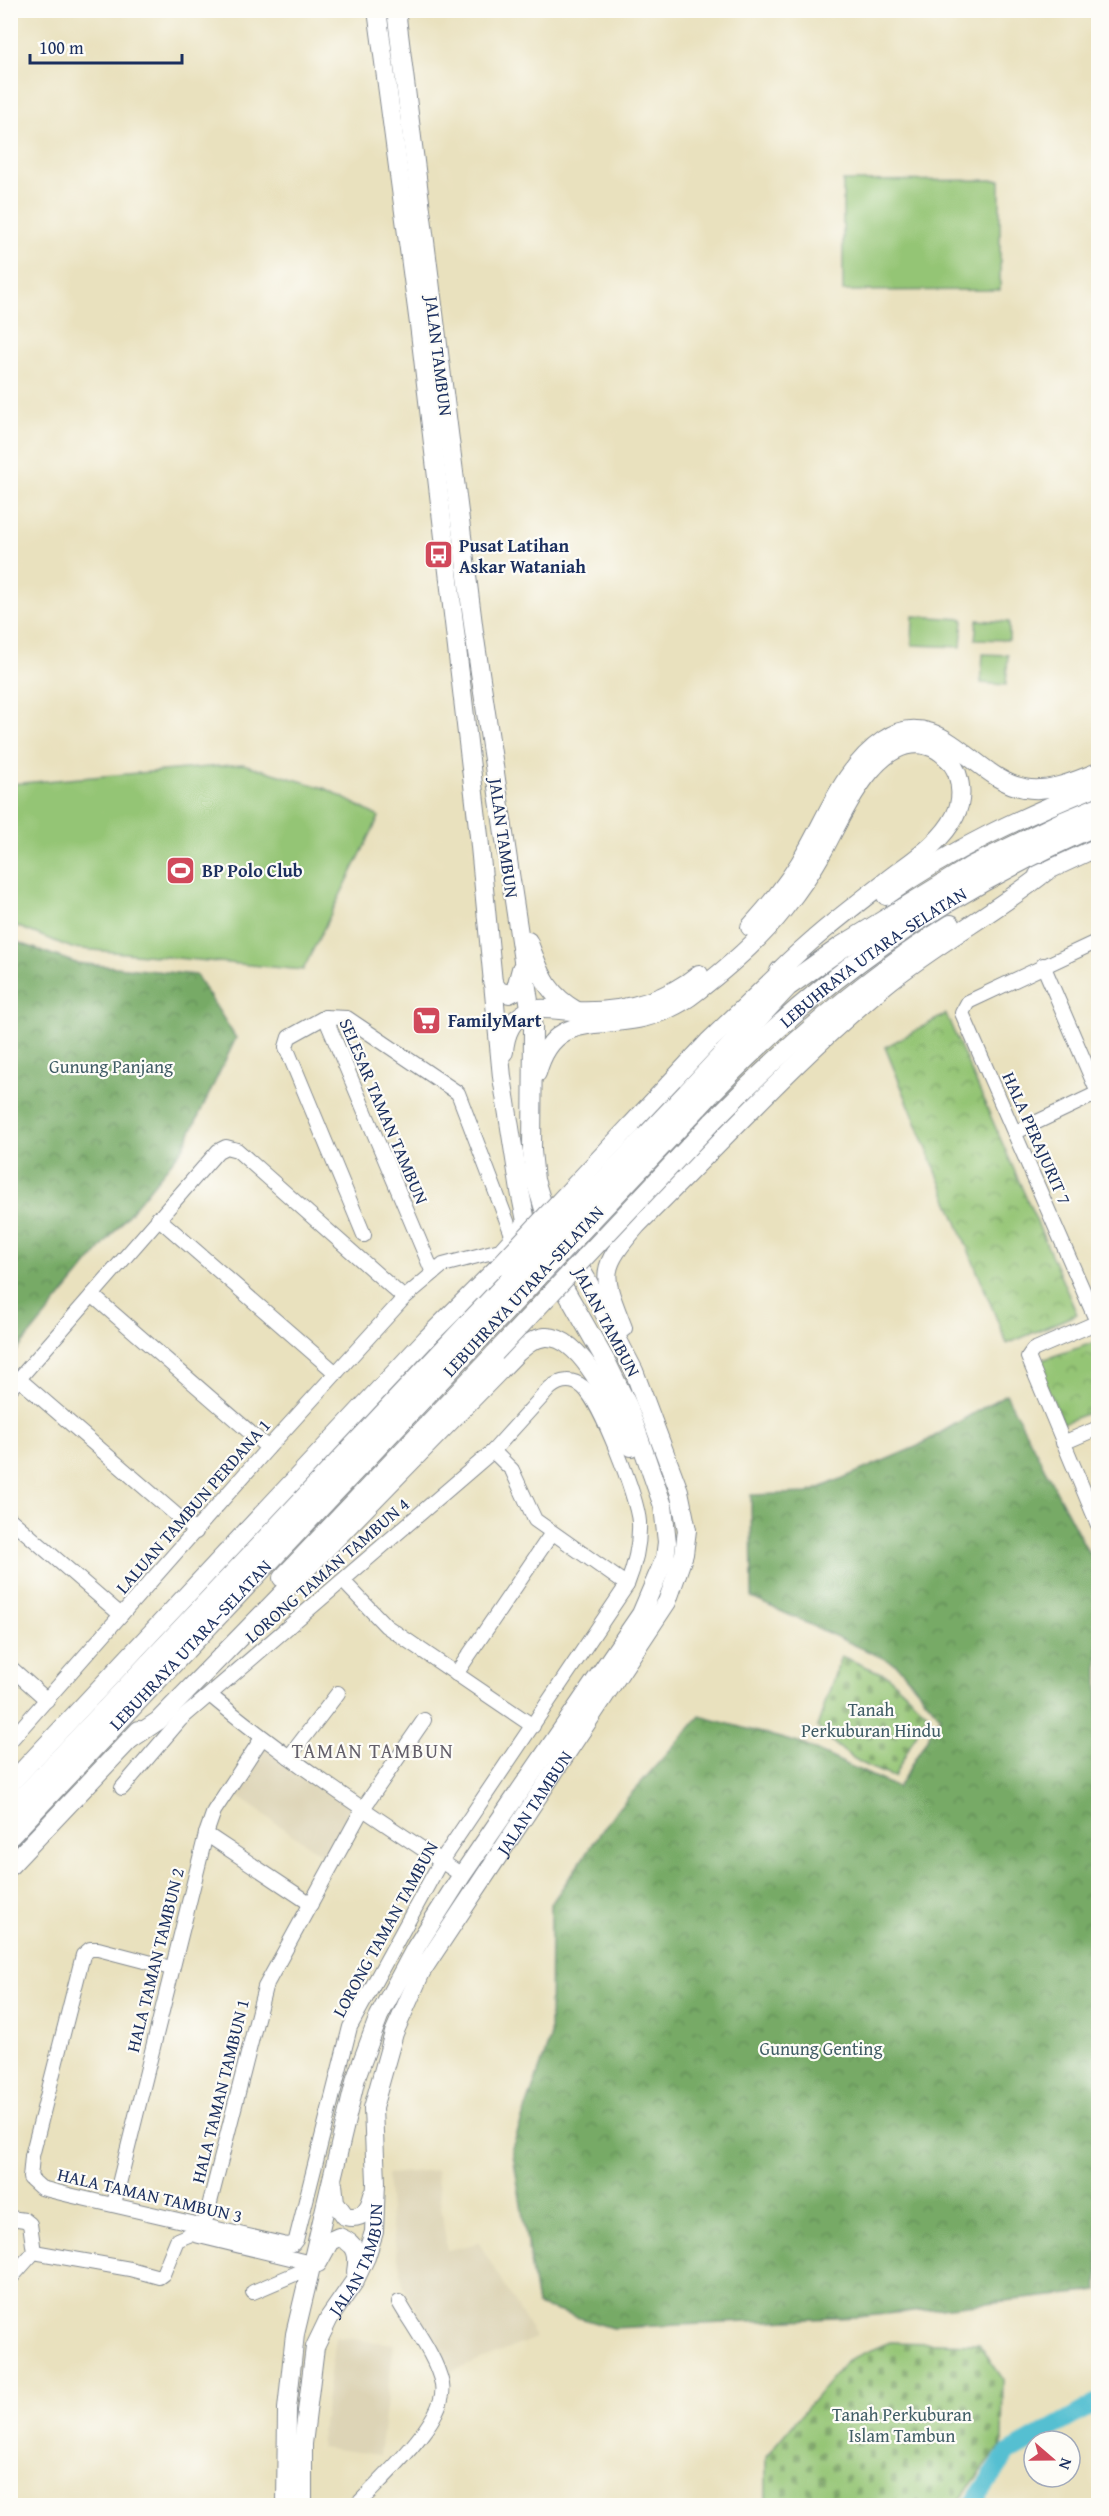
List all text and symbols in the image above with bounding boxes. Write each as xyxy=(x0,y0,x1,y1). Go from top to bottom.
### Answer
scale bar xyxy=(30,27,182,65)
text: 100 m xyxy=(39,34,84,61)
street label: JALAN TAMBUN xyxy=(418,293,460,418)
place label: Pusat Latihan Askar Wataniah xyxy=(459,532,586,580)
bus stop icon: Pusat Latihan Askar Wataniah xyxy=(422,539,454,571)
street label: JALAN TAMBUN xyxy=(482,774,526,900)
sports icon: BP Polo Club xyxy=(165,854,197,886)
place label: BP Polo Club xyxy=(202,857,303,884)
street label: LEBUHRAYA UTARA–SELATAN xyxy=(773,880,972,1034)
supermarket icon: FamilyMart xyxy=(411,1004,443,1036)
place label: FamilyMart xyxy=(448,1007,542,1034)
street label: SELESAR TAMAN TAMBUN xyxy=(333,1014,436,1208)
park label: Gunung Panjang xyxy=(49,1053,173,1080)
street label: HALA PERAJURIT 7 xyxy=(996,1067,1078,1209)
street label: LEBUHRAYA UTARA–SELATAN xyxy=(436,1199,610,1383)
street label: JALAN TAMBUN xyxy=(566,1261,647,1382)
street label: LALUAN TAMBUN PERDANA 1 xyxy=(109,1412,277,1600)
street label: LORONG TAMAN TAMBUN 4 xyxy=(239,1491,415,1649)
street label: LEBUHRAYA UTARA–SELATAN xyxy=(102,1553,277,1736)
park label: Tanah Perkuburan Hindu xyxy=(801,1696,941,1744)
district label: TAMAN TAMBUN xyxy=(292,1736,454,1765)
street label: JALAN TAMBUN xyxy=(488,1745,578,1862)
street label: LORONG TAMAN TAMBUN xyxy=(325,1836,445,2022)
street label: HALA TAMAN TAMBUN 2 xyxy=(119,1865,191,2055)
street label: HALA TAMAN TAMBUN 1 xyxy=(184,1996,256,2186)
park label: Gunung Genting xyxy=(760,2035,882,2062)
street label: HALA TAMAN TAMBUN 3 xyxy=(55,2161,245,2229)
street label: JALAN TAMBUN xyxy=(320,2203,389,2323)
park label: Tanah Perkuburan Islam Tambun xyxy=(832,2401,972,2449)
north arrow xyxy=(1022,2429,1082,2489)
text: N xyxy=(1053,2455,1079,2474)

